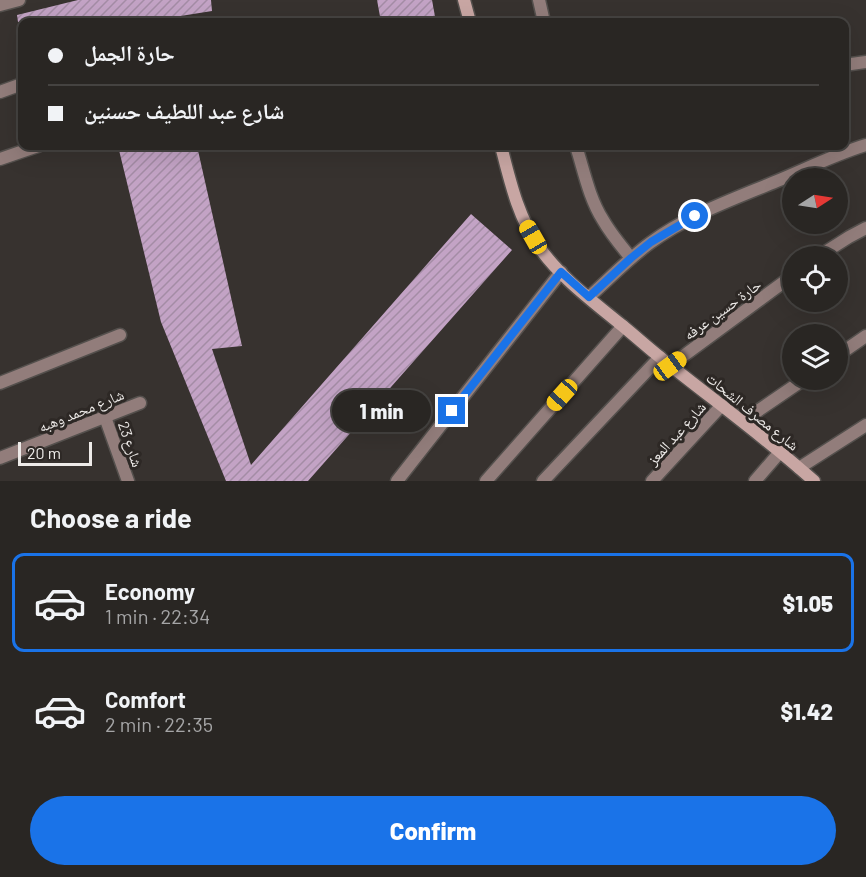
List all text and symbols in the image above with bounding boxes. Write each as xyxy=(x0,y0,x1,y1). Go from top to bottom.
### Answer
text: حارة الجمل xyxy=(84,39,175,65)
text: شارع عبد اللطيف حسنين xyxy=(84,97,284,123)
north arrow xyxy=(782,168,848,234)
map controls xyxy=(782,168,848,390)
route start xyxy=(681,202,708,229)
car xyxy=(516,217,550,257)
button: locate xyxy=(782,246,848,312)
street label: حارة حسين عرفه xyxy=(680,275,766,345)
button: layers xyxy=(782,324,848,390)
car xyxy=(650,348,690,384)
street label: شارع مصرف الشحات xyxy=(702,368,803,455)
car xyxy=(543,376,581,414)
street label: شارع محمد وهبه xyxy=(36,385,127,437)
callout: 1 min xyxy=(332,390,431,432)
route end xyxy=(438,397,465,424)
street label: شارع عبد المعز xyxy=(642,398,711,470)
text: 1 min xyxy=(360,399,403,423)
street label: شارع 23 xyxy=(113,419,147,470)
scale bar xyxy=(18,439,92,466)
text: 20 m xyxy=(27,443,61,462)
text: Choose a ride xyxy=(30,501,192,533)
icon: car xyxy=(33,576,87,630)
text: Economy xyxy=(105,578,195,604)
text: $1.05 xyxy=(783,590,833,616)
text: 1 min · 22:34 xyxy=(105,604,210,628)
icon: car xyxy=(33,684,87,738)
text: Comfort xyxy=(105,686,186,712)
text: $1.42 xyxy=(780,698,833,724)
text: 2 min · 22:35 xyxy=(105,712,213,736)
button: Confirm xyxy=(30,796,836,865)

